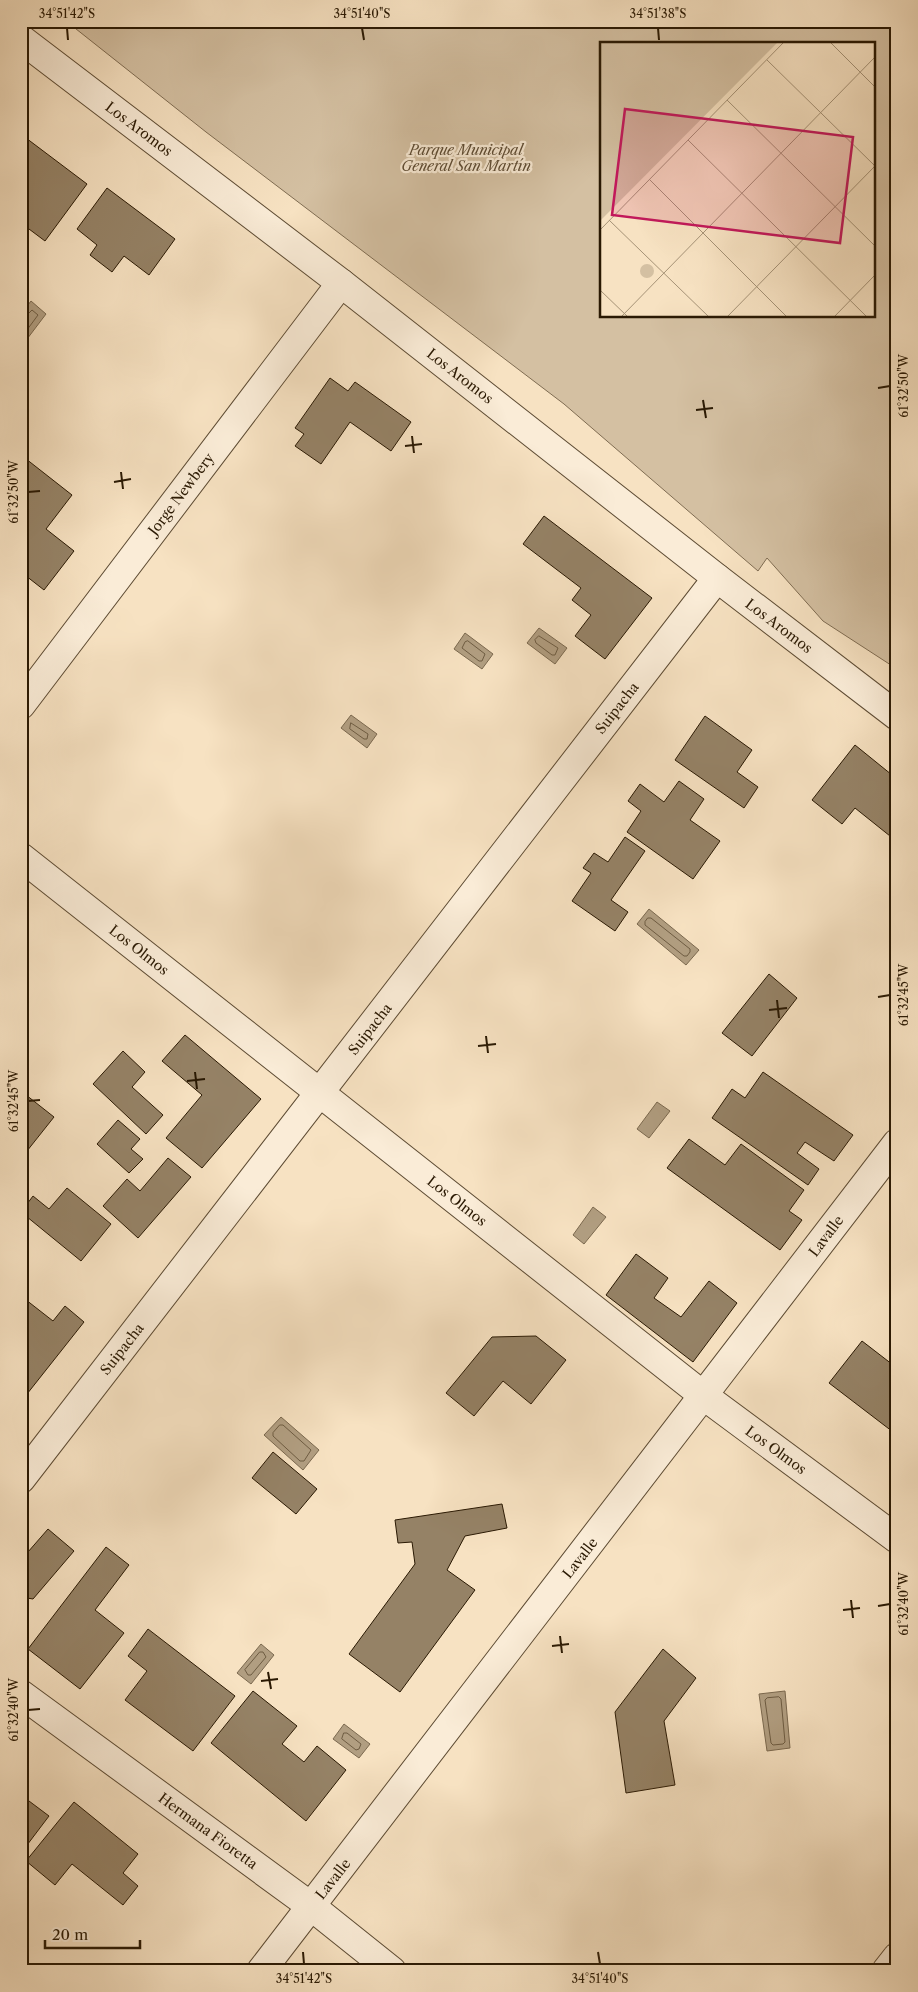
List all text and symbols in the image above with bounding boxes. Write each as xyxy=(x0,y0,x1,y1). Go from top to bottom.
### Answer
text: 34°51'42"S xyxy=(39,6,95,21)
text: 34°51'40"S xyxy=(334,6,391,21)
text: 34°51'38"S xyxy=(630,6,686,21)
inset map xyxy=(600,42,876,318)
street label: Los Aromos xyxy=(102,98,176,160)
park label: Parque Municipal General San Martín xyxy=(401,141,531,175)
street label: Los Aromos xyxy=(423,344,497,408)
text: 61°32'50"W xyxy=(896,353,911,418)
street label: Jorge Newbery xyxy=(143,449,218,540)
text: 61°32'50"W xyxy=(6,459,21,524)
street label: Los Aromos xyxy=(742,595,816,657)
street label: Suipacha xyxy=(591,678,643,737)
street label: Los Olmos xyxy=(105,921,173,979)
text: 61°32'45"W xyxy=(896,963,911,1026)
street label: Suipacha xyxy=(344,999,396,1058)
text: 61°32'45"W xyxy=(6,1069,21,1132)
street label: Los Olmos xyxy=(423,1172,491,1230)
street label: Lavalle xyxy=(805,1212,847,1260)
street label: Suipacha xyxy=(96,1319,148,1378)
street label: Los Olmos xyxy=(742,1422,810,1478)
street label: Lavalle xyxy=(558,1534,602,1582)
text: 61°32'40"W xyxy=(896,1571,911,1636)
text: 61°32'40"W xyxy=(6,1677,21,1742)
street label: Hermana Fioretta xyxy=(155,1789,262,1873)
street label: Lavalle xyxy=(311,1855,355,1903)
scale bar xyxy=(45,1917,140,1949)
text: 20 m xyxy=(52,1925,88,1944)
text: 34°51'42"S xyxy=(276,1971,332,1986)
text: 34°51'40"S xyxy=(572,1971,629,1986)

